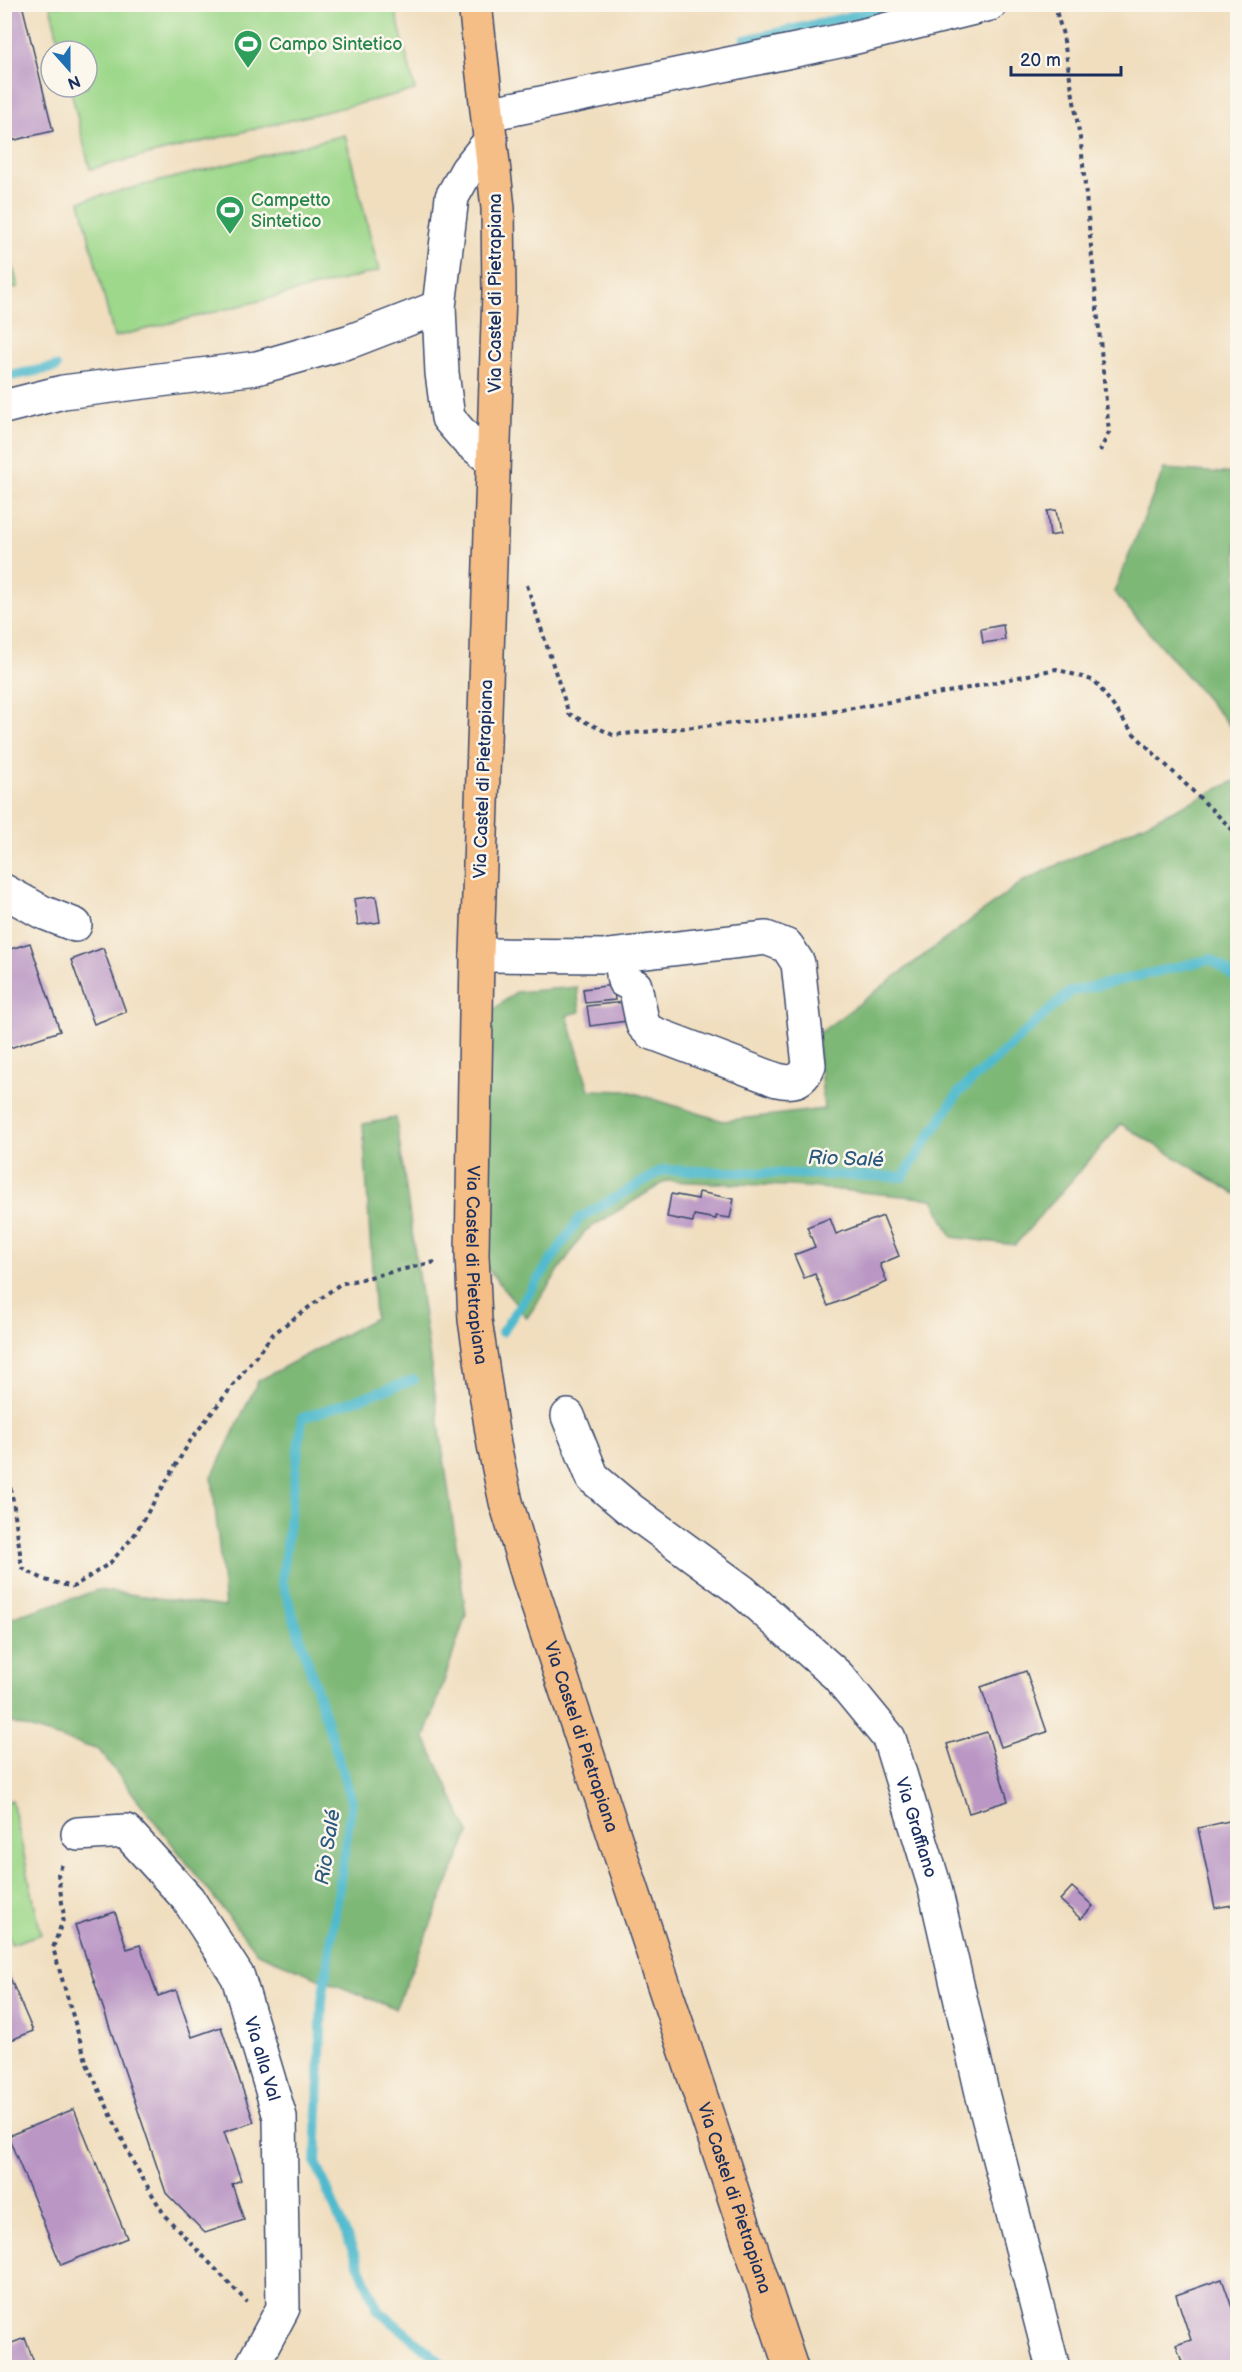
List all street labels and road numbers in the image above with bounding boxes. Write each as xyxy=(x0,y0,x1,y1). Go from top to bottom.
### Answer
street label: Via Castel di Pietrapiana xyxy=(485,193,506,393)
street label: Via Castel di Pietrapiana xyxy=(470,679,497,879)
street label: Via Castel di Pietrapiana xyxy=(461,1165,492,1366)
street label: Via Castel di Pietrapiana xyxy=(539,1639,622,1835)
street label: Via Graffiano xyxy=(891,1775,941,1880)
street label: Via alla Val xyxy=(239,2014,285,2103)
street label: Via Castel di Pietrapiana xyxy=(693,2100,775,2296)

